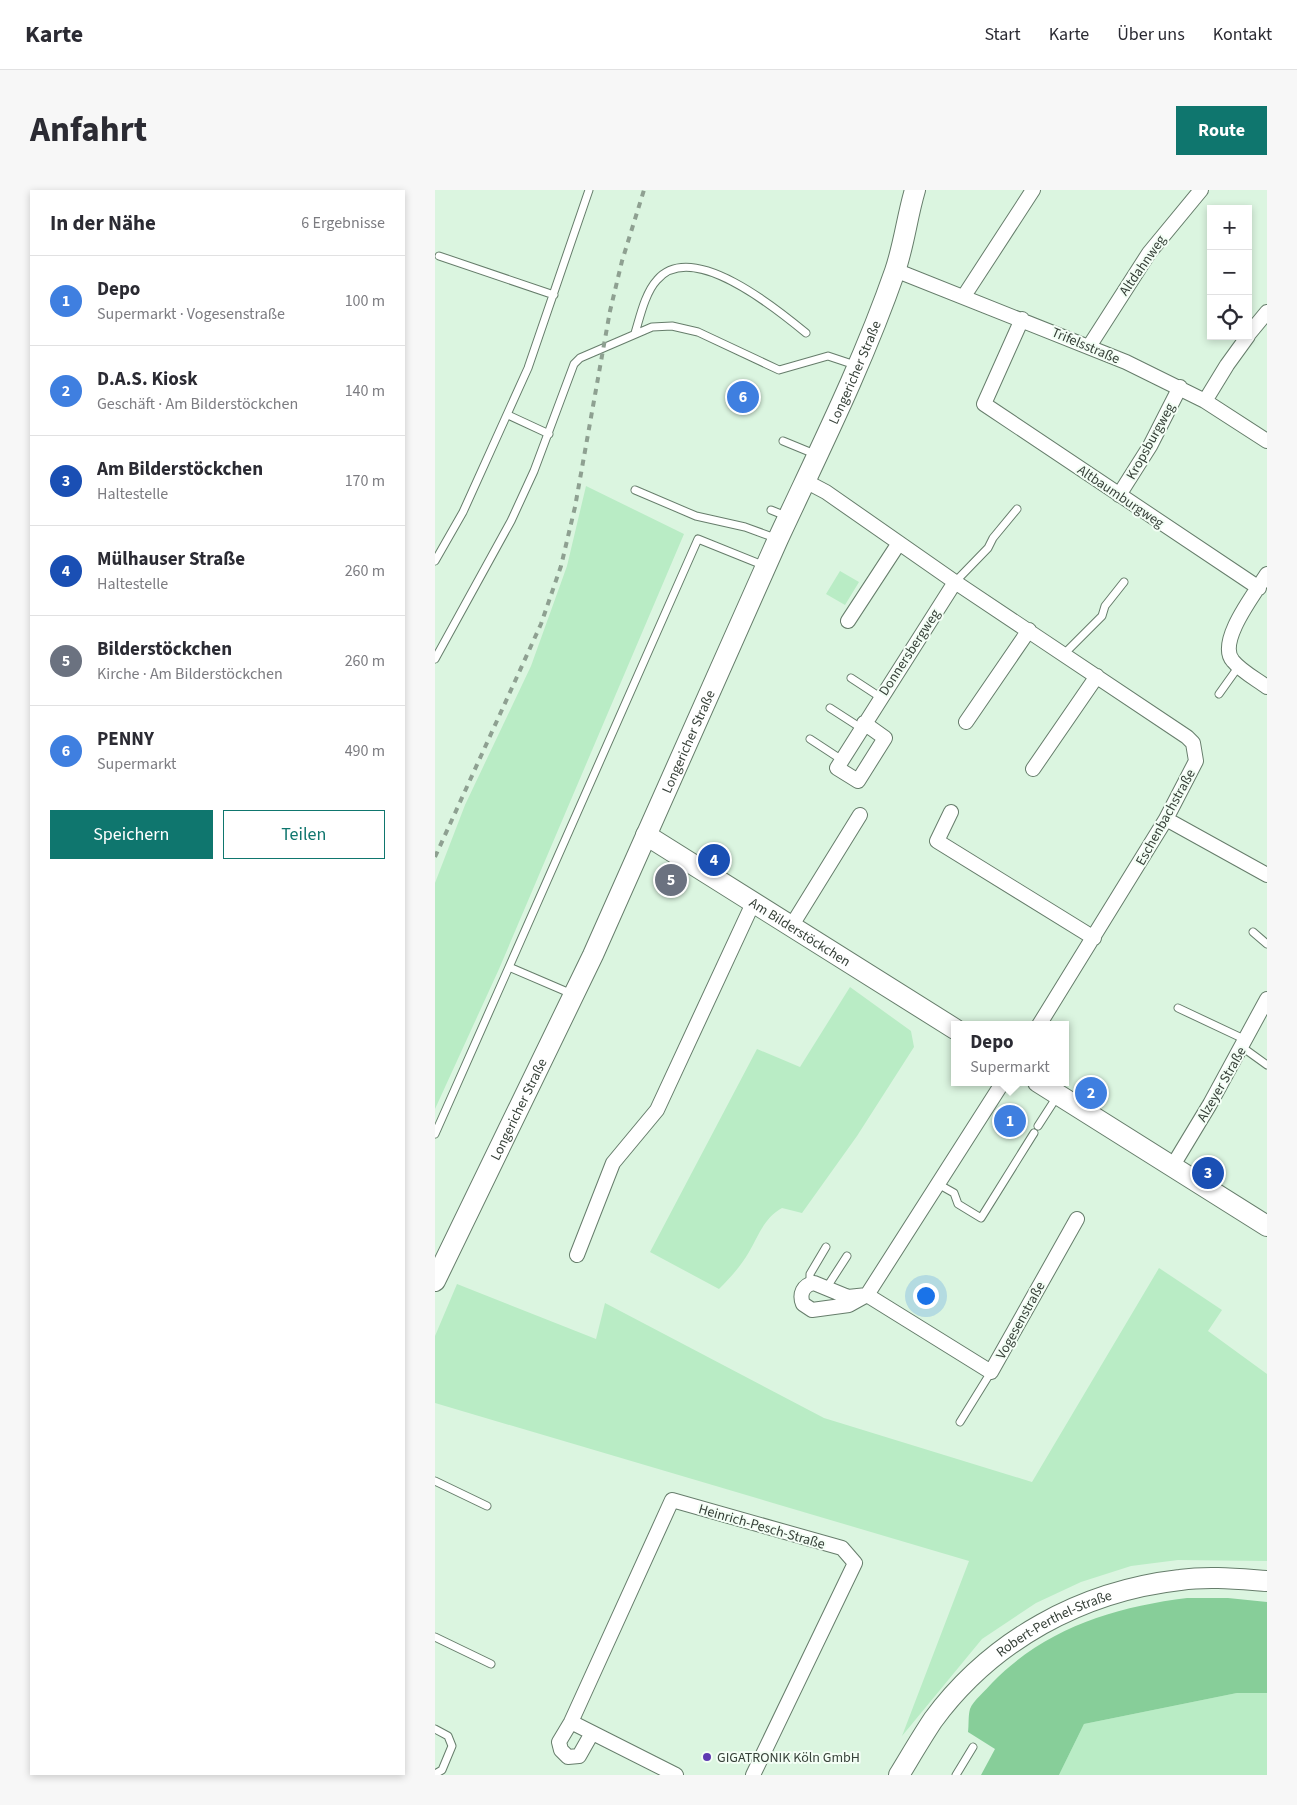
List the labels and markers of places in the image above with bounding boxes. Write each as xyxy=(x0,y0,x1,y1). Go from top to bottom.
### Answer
pin: 6 xyxy=(727,378,759,416)
pin: 4 xyxy=(698,841,730,879)
pin: 5 xyxy=(655,861,687,899)
pin: 2 xyxy=(1075,1074,1107,1112)
pin: 1 xyxy=(994,1102,1026,1140)
pin: 3 xyxy=(1192,1154,1224,1192)
place label: GIGATRONIK Köln GmbH xyxy=(717,1748,860,1768)
marker: GIGATRONIK Köln GmbH xyxy=(701,1751,713,1763)

